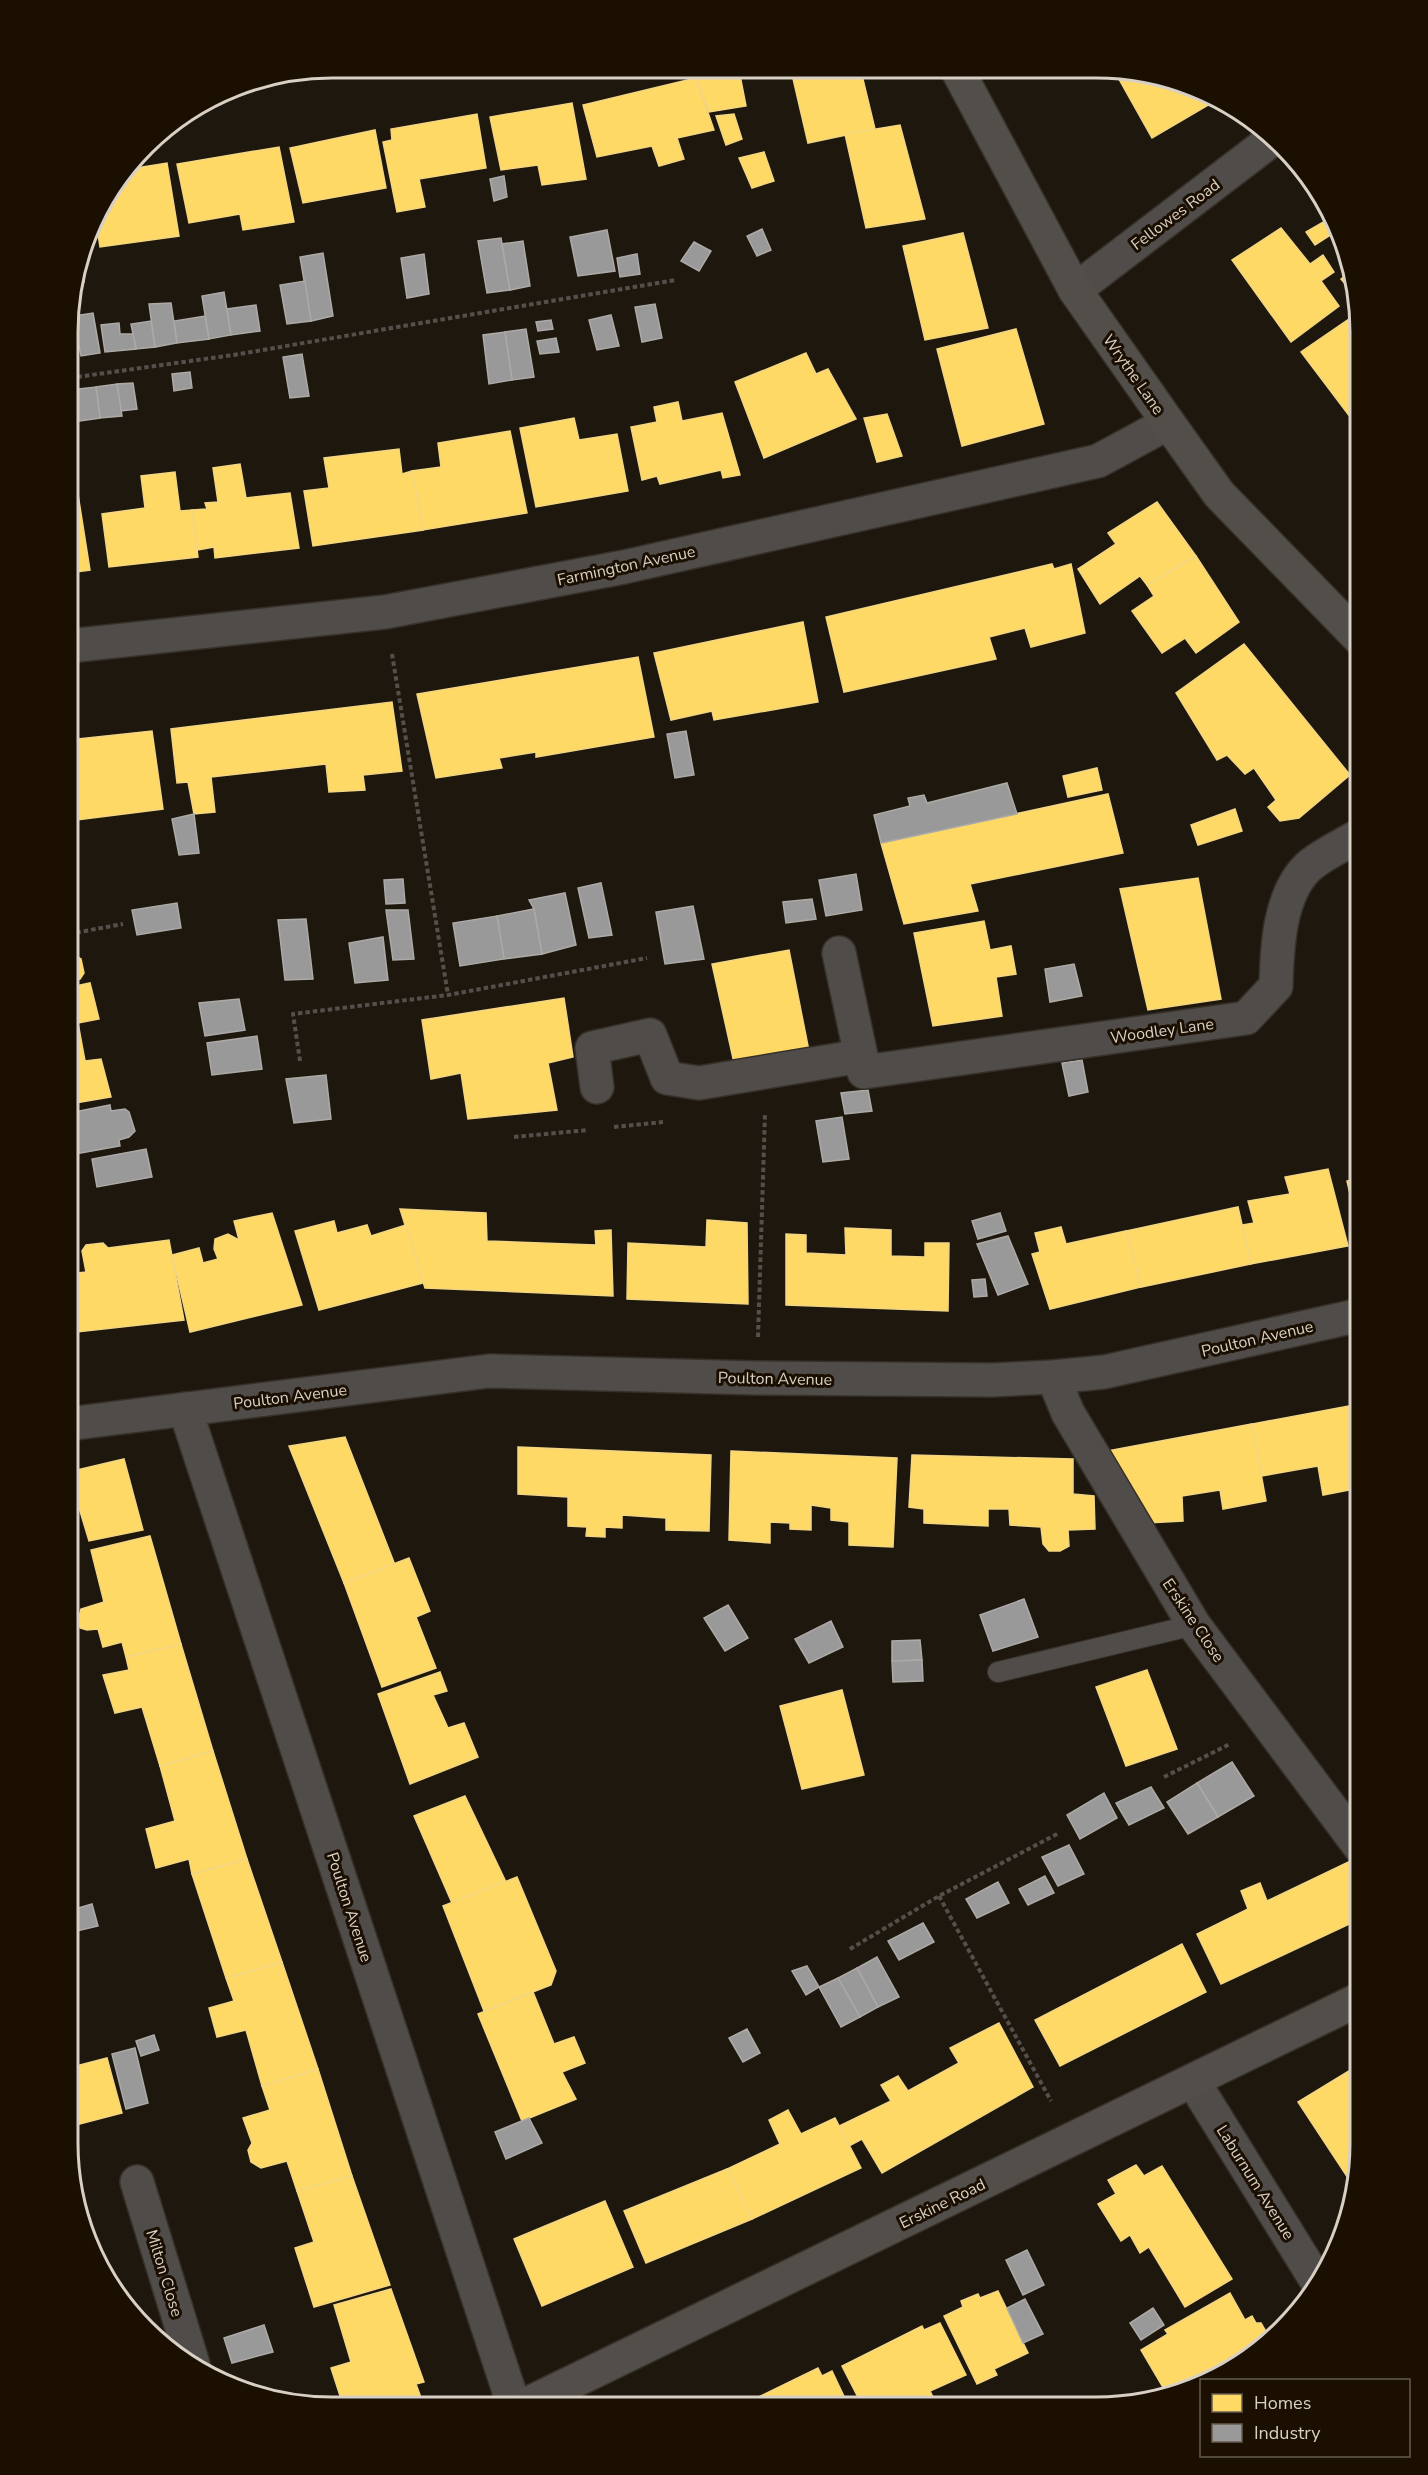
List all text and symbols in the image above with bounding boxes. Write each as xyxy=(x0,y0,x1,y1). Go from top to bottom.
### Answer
street label: Fellowes Road xyxy=(1127,174,1225,255)
street label: Wrythe Lane xyxy=(1097,330,1169,419)
street label: Farmington Avenue xyxy=(555,541,697,591)
street label: Woodley Lane xyxy=(1109,1013,1215,1049)
street label: Poulton Avenue xyxy=(1199,1315,1315,1363)
street label: Poulton Avenue xyxy=(718,1367,832,1391)
street label: Poulton Avenue xyxy=(232,1379,348,1415)
street label: Erskine Close xyxy=(1157,1574,1229,1667)
street label: Poulton Avenue xyxy=(321,1850,377,1965)
street label: Laburnum Avenue xyxy=(1211,2121,1299,2244)
street label: Erskine Road xyxy=(896,2174,989,2234)
street label: Milton Close xyxy=(140,2227,188,2320)
legend xyxy=(1200,2379,1410,2457)
text: Homes xyxy=(1254,2391,1311,2415)
text: Industry xyxy=(1254,2421,1321,2445)

